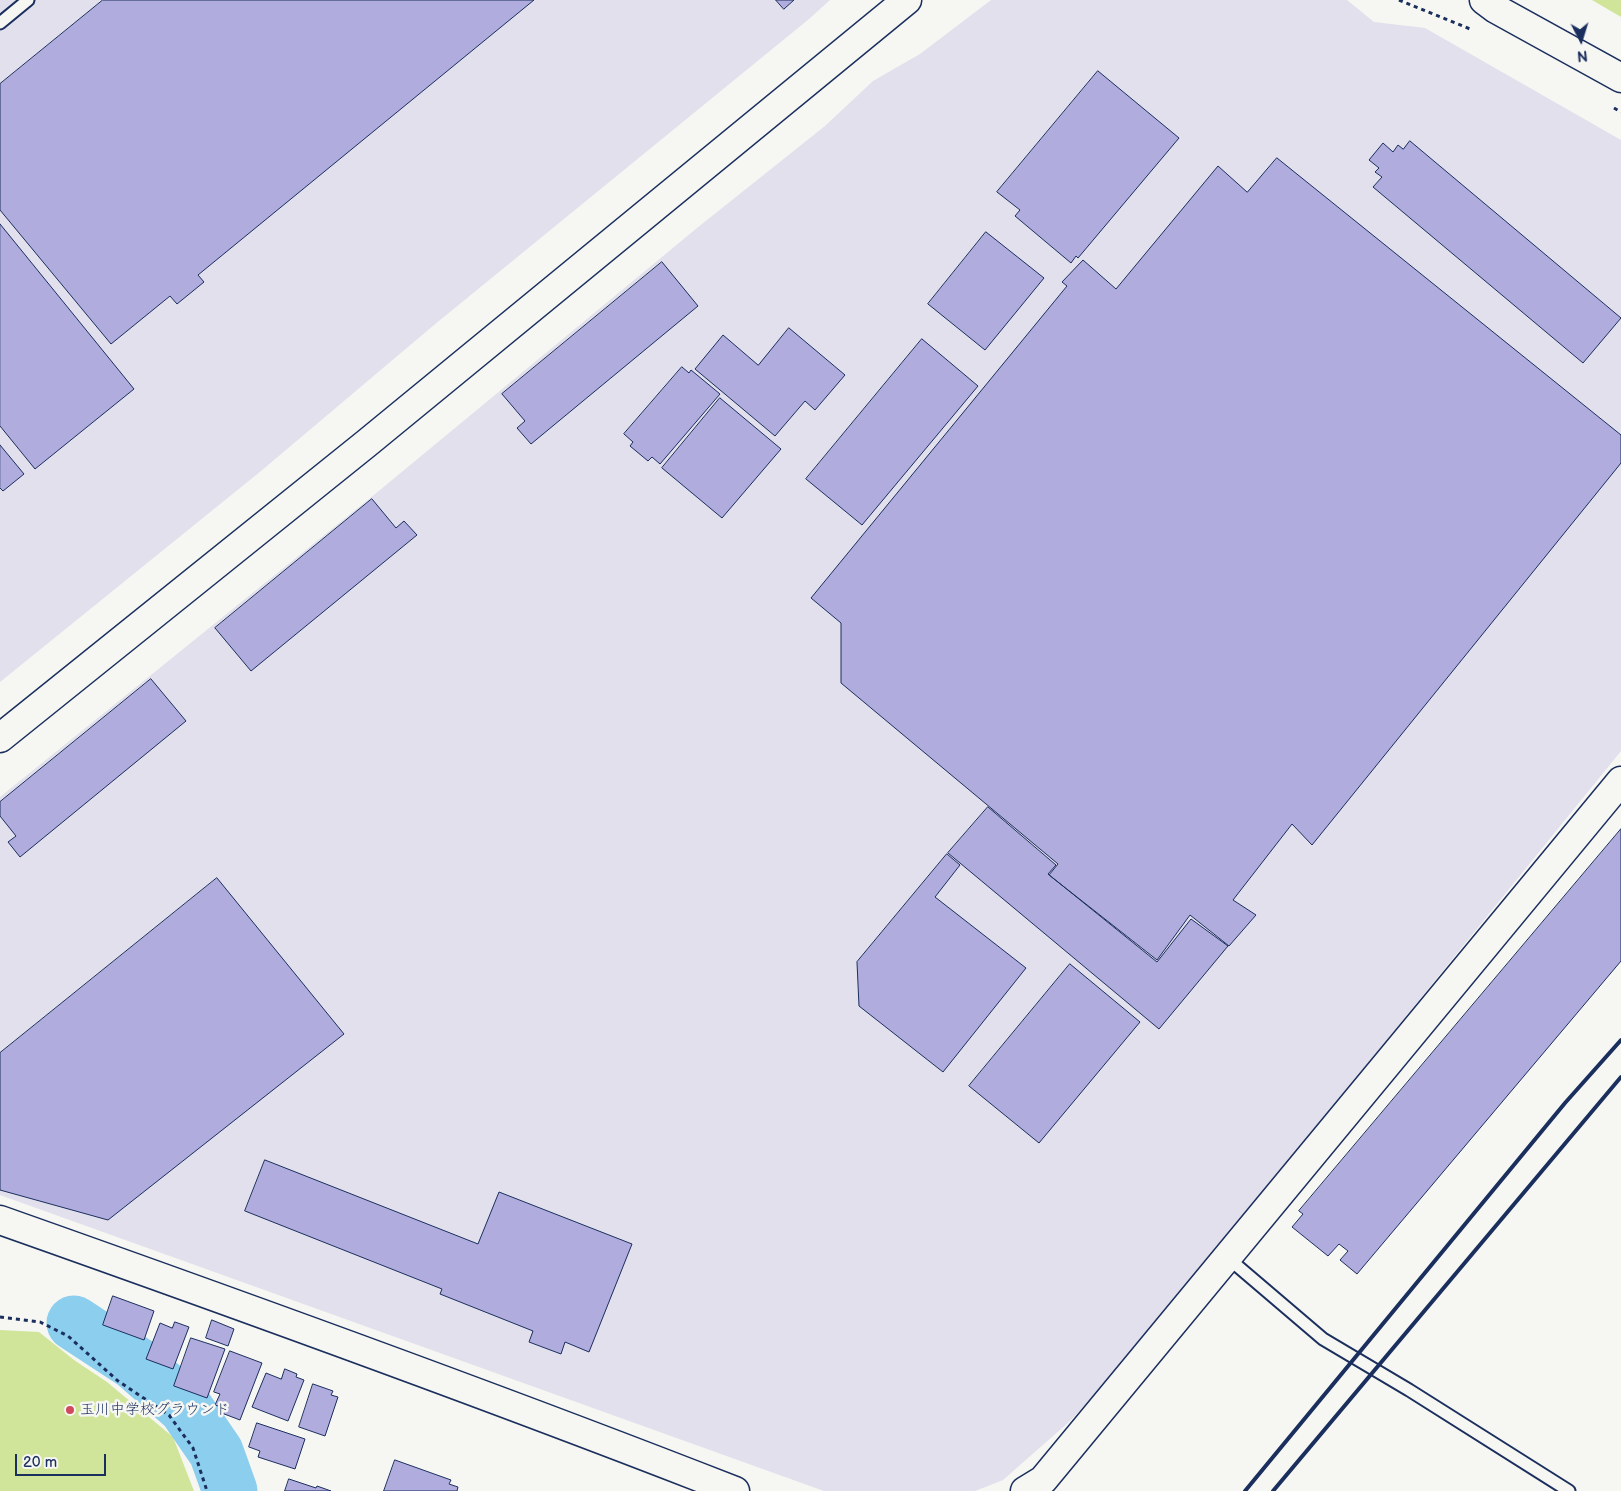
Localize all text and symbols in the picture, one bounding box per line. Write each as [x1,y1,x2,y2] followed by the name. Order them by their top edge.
[1556,15,1606,65] north arrow
[1576,47,1588,64] text: N
[80,1401,230,1419] place label: 玉川中学校グラウンド
[64,1404,76,1416] marker: 玉川中学校グラウンド
[18,1444,109,1476] scale bar
[23,1453,57,1472] text: 20 m

